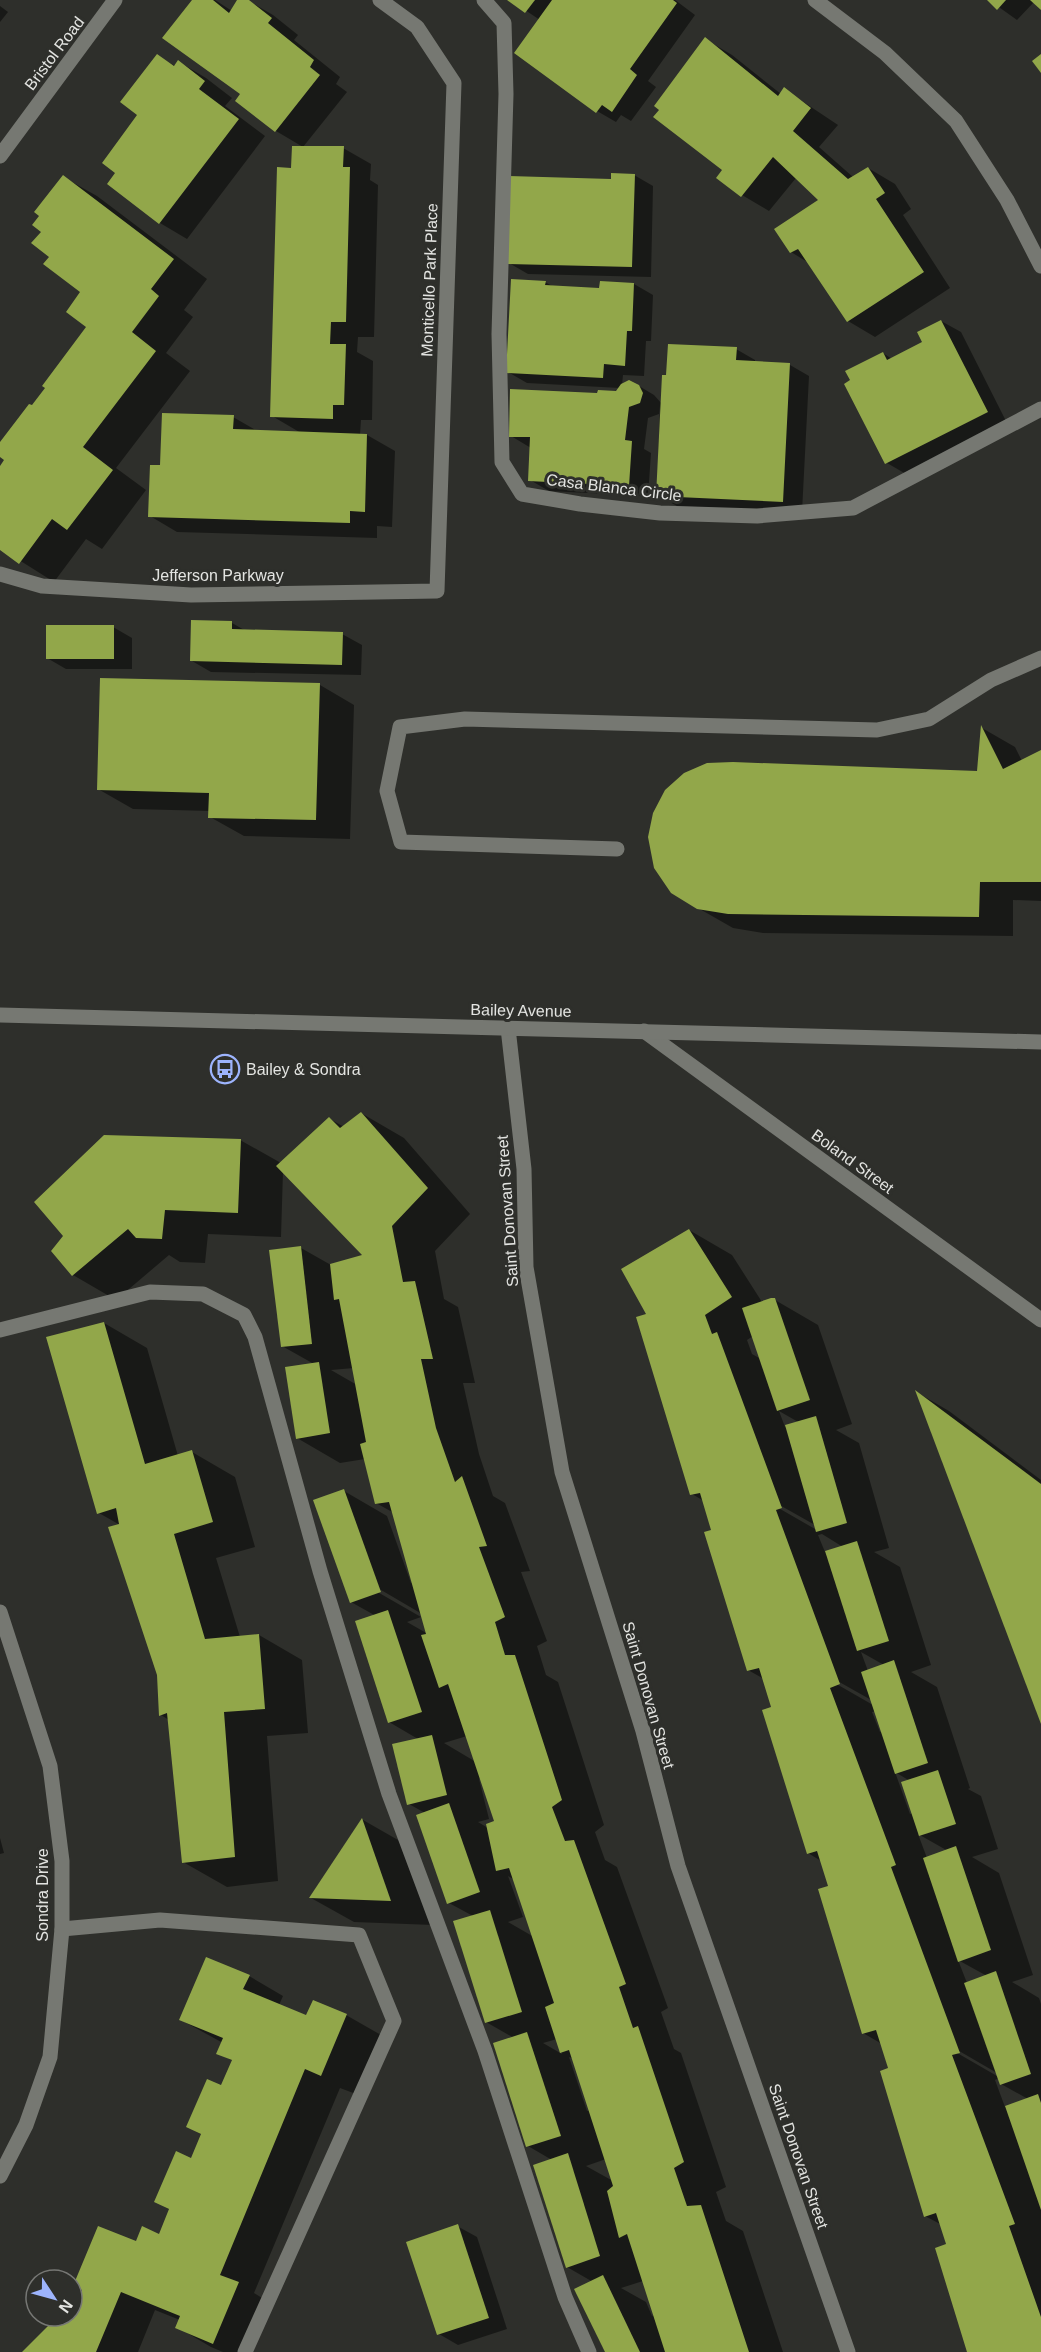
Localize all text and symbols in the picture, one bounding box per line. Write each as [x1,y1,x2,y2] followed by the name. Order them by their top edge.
[21,13,87,93] street label: Bristol Road
[418,203,441,357] street label: Monticello Park Place
[545,471,683,504] street label: Casa Blanca Circle
[152,567,284,584] street label: Jefferson Parkway
[470,1001,572,1020] street label: Bailey Avenue
[209,1053,241,1085] bus stop icon: Bailey & Sondra
[246,1061,361,1078] place label: Bailey & Sondra
[808,1126,897,1197] street label: Boland Street
[494,1134,521,1287] street label: Saint Donovan Street
[619,1620,678,1771] street label: Saint Donovan Street
[34,1848,51,1942] street label: Sondra Drive
[766,2081,832,2231] street label: Saint Donovan Street
[24,2268,84,2328] north arrow
[55,2297,76,2316] text: N

